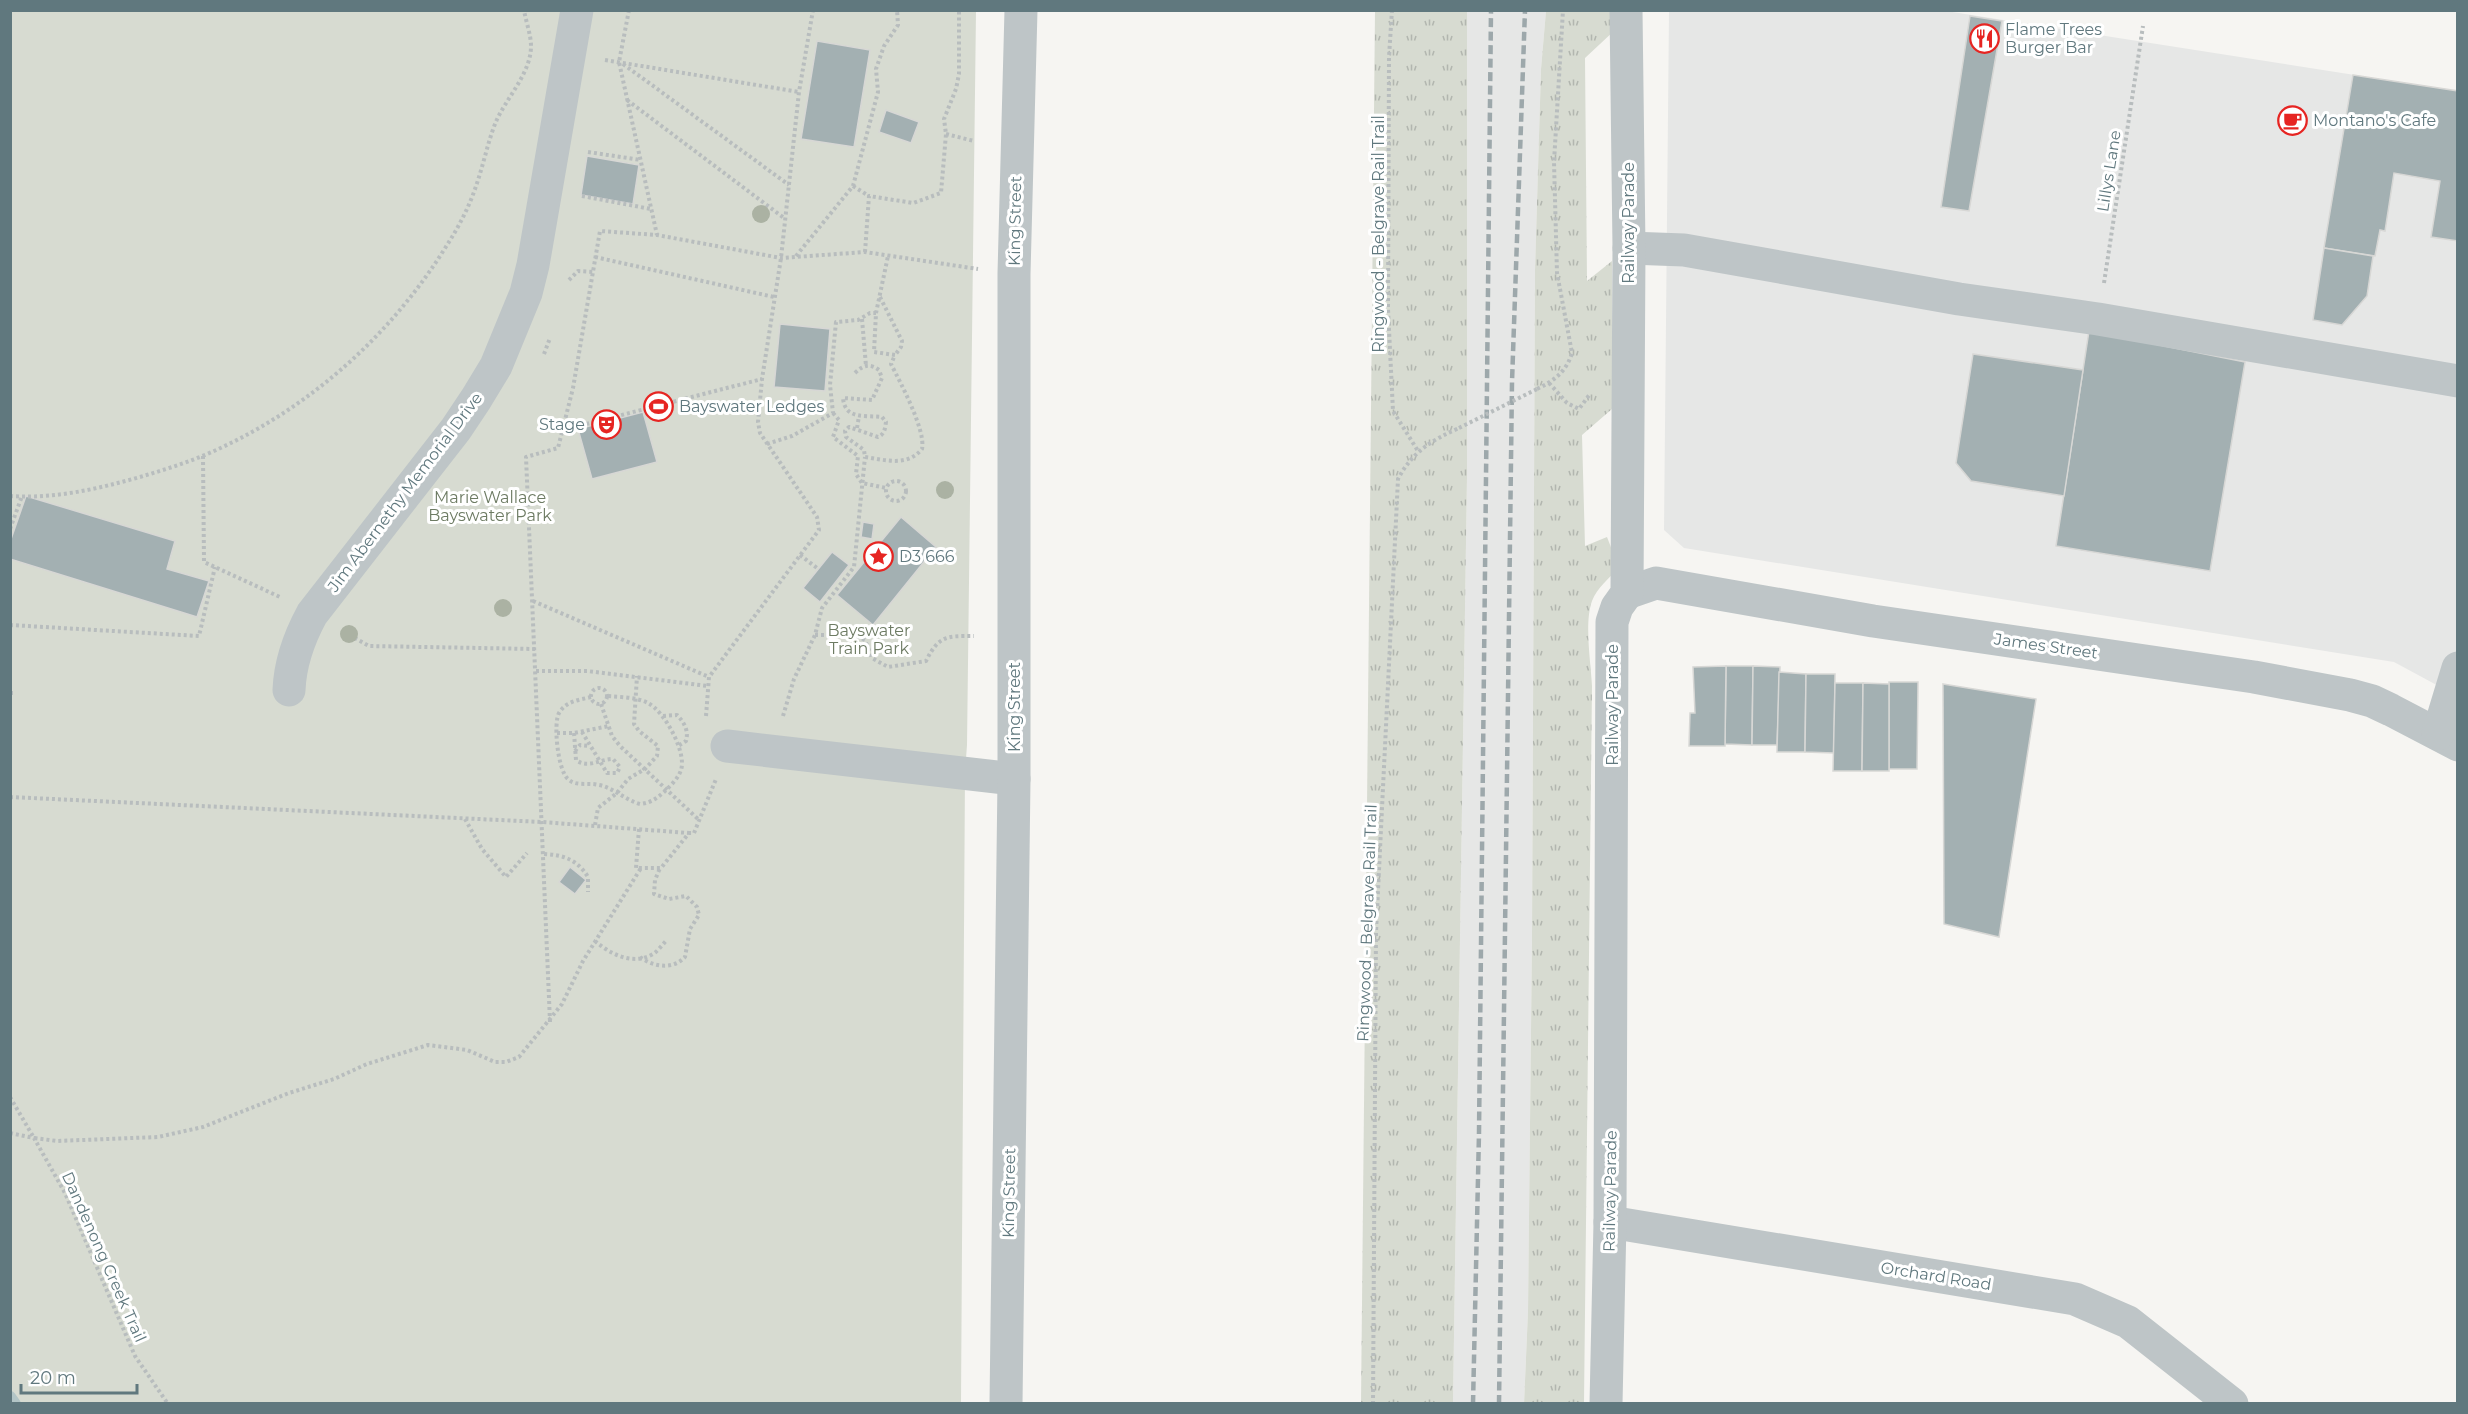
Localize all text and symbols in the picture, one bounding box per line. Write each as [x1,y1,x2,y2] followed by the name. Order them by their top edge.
[2005,20,2102,57] place label: Flame Trees Burger Bar
[1968,22,2000,54] restaurant icon: Flame Trees Burger Bar
[2276,104,2308,136] cafe icon: Montano's Cafe
[2313,111,2436,130] place label: Montano's Cafe
[1369,115,1388,353] street label: Ringwood - Belgrave Rail Trail
[2093,129,2125,213] street label: Lillys Lane
[1619,162,1638,284] street label: Railway Parade
[1005,175,1025,266] street label: King Street
[323,389,486,596] street label: Jim Abernethy Memorial Drive
[642,390,674,422] sports icon: Bayswater Ledges
[679,397,825,416] place label: Bayswater Ledges
[590,408,622,440] theatre icon: Stage
[539,415,585,434] place label: Stage
[428,488,552,525] park label: Marie Wallace Bayswater Park
[862,540,894,572] place icon: D3 666
[899,547,955,566] place label: D3 666
[828,621,910,658] park label: Bayswater Train Park
[1992,629,2100,663] street label: James Street
[1603,644,1622,766] street label: Railway Parade
[1005,661,1024,752] street label: King Street
[1353,804,1381,1042] street label: Ringwood - Belgrave Rail Trail
[1599,1130,1621,1252] street label: Railway Parade
[999,1147,1019,1238] street label: King Street
[58,1169,150,1345] street label: Dandenong Creek Trail
[1879,1258,1993,1294] street label: Orchard Road
[21,1357,136,1395] scale bar
[30,1367,76,1389] text: 20 m

